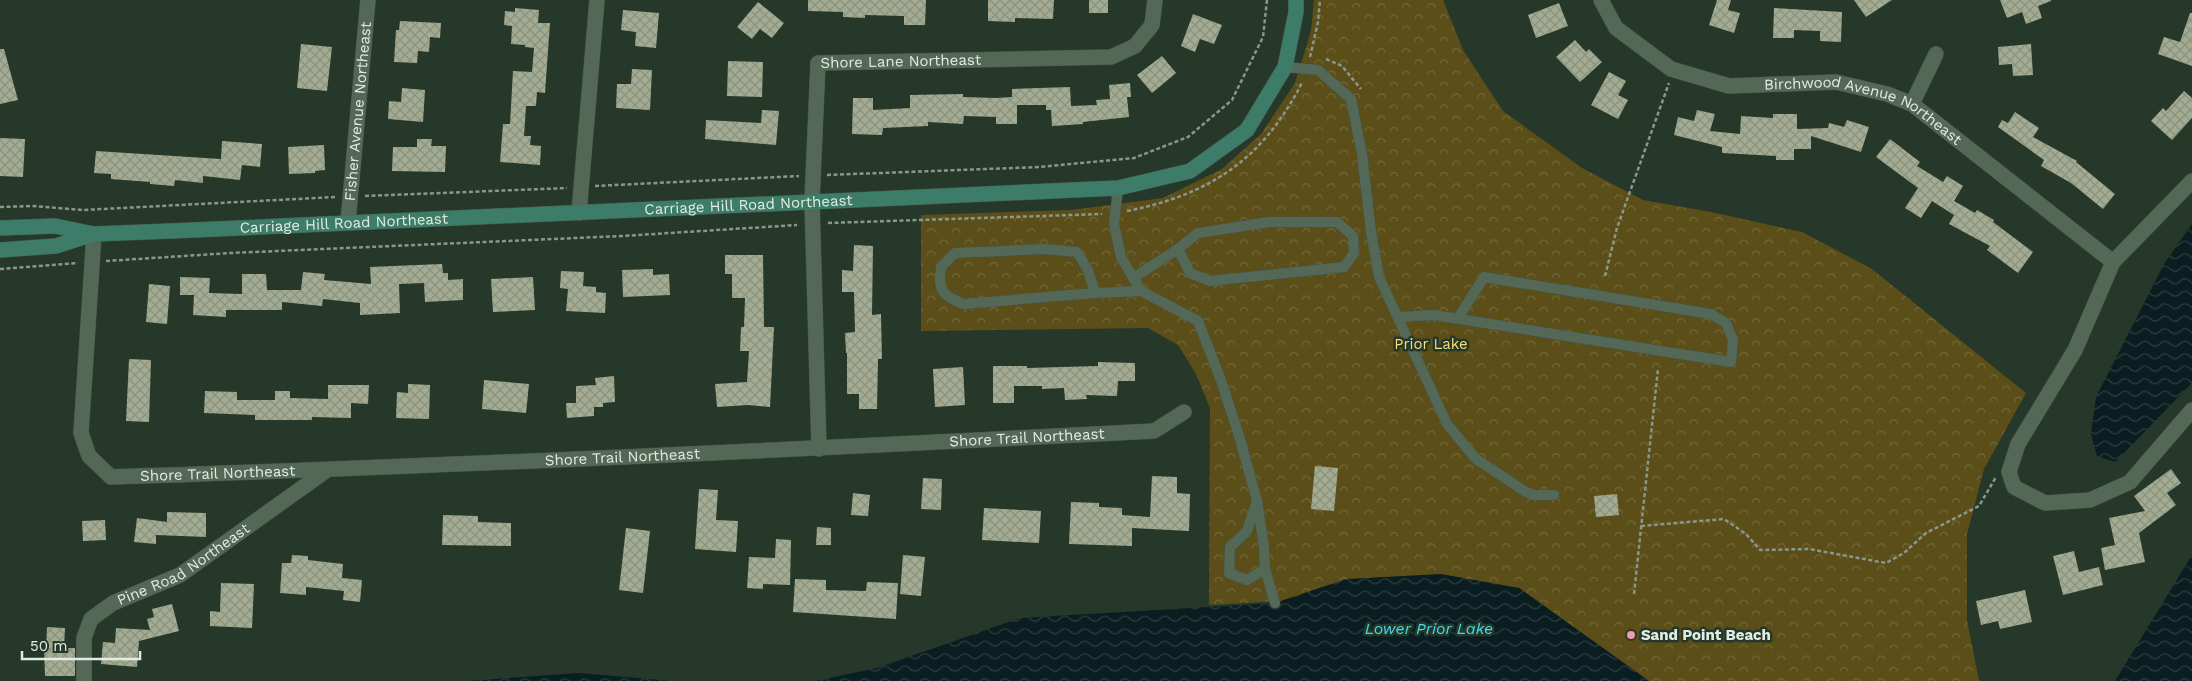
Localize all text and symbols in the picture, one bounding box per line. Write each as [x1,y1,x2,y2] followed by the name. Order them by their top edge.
[341,20,375,202] street label: Fisher Avenue Northeast
[820,51,982,72] street label: Shore Lane Northeast
[1764,72,1966,149] street label: Birchwood Avenue Northeast
[644,191,854,218] street label: Carriage Hill Road Northeast
[239,209,449,237] street label: Carriage Hill Road Northeast
[1394,335,1468,353] park label: Prior Lake
[949,425,1106,450] street label: Shore Trail Northeast
[544,445,701,470] street label: Shore Trail Northeast
[140,462,296,485] street label: Shore Trail Northeast
[114,519,254,609] street label: Pine Road Northeast
[1365,619,1493,638] water label: Lower Prior Lake
[1641,626,1771,644] place label: Sand Point Beach
[22,628,140,660] scale bar
[1625,629,1637,641] marker: Sand Point Beach
[30,637,67,655] text: 50 m

